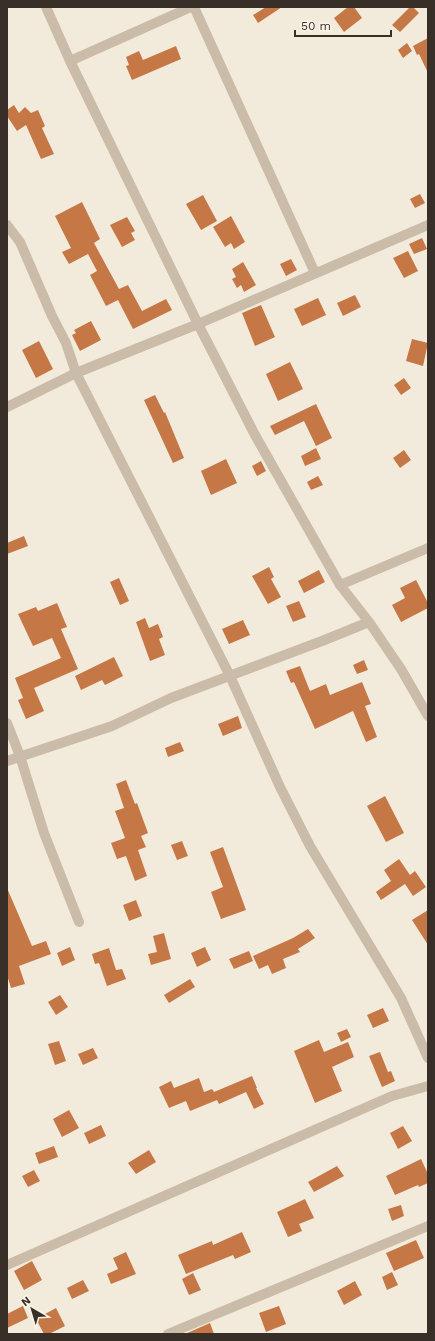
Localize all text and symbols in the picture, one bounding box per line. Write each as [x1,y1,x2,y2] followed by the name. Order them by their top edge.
[295,12,391,38] scale bar
[301,19,331,33] text: 50 m
[12,1289,52,1329] north arrow
[19,1294,33,1309] text: N

